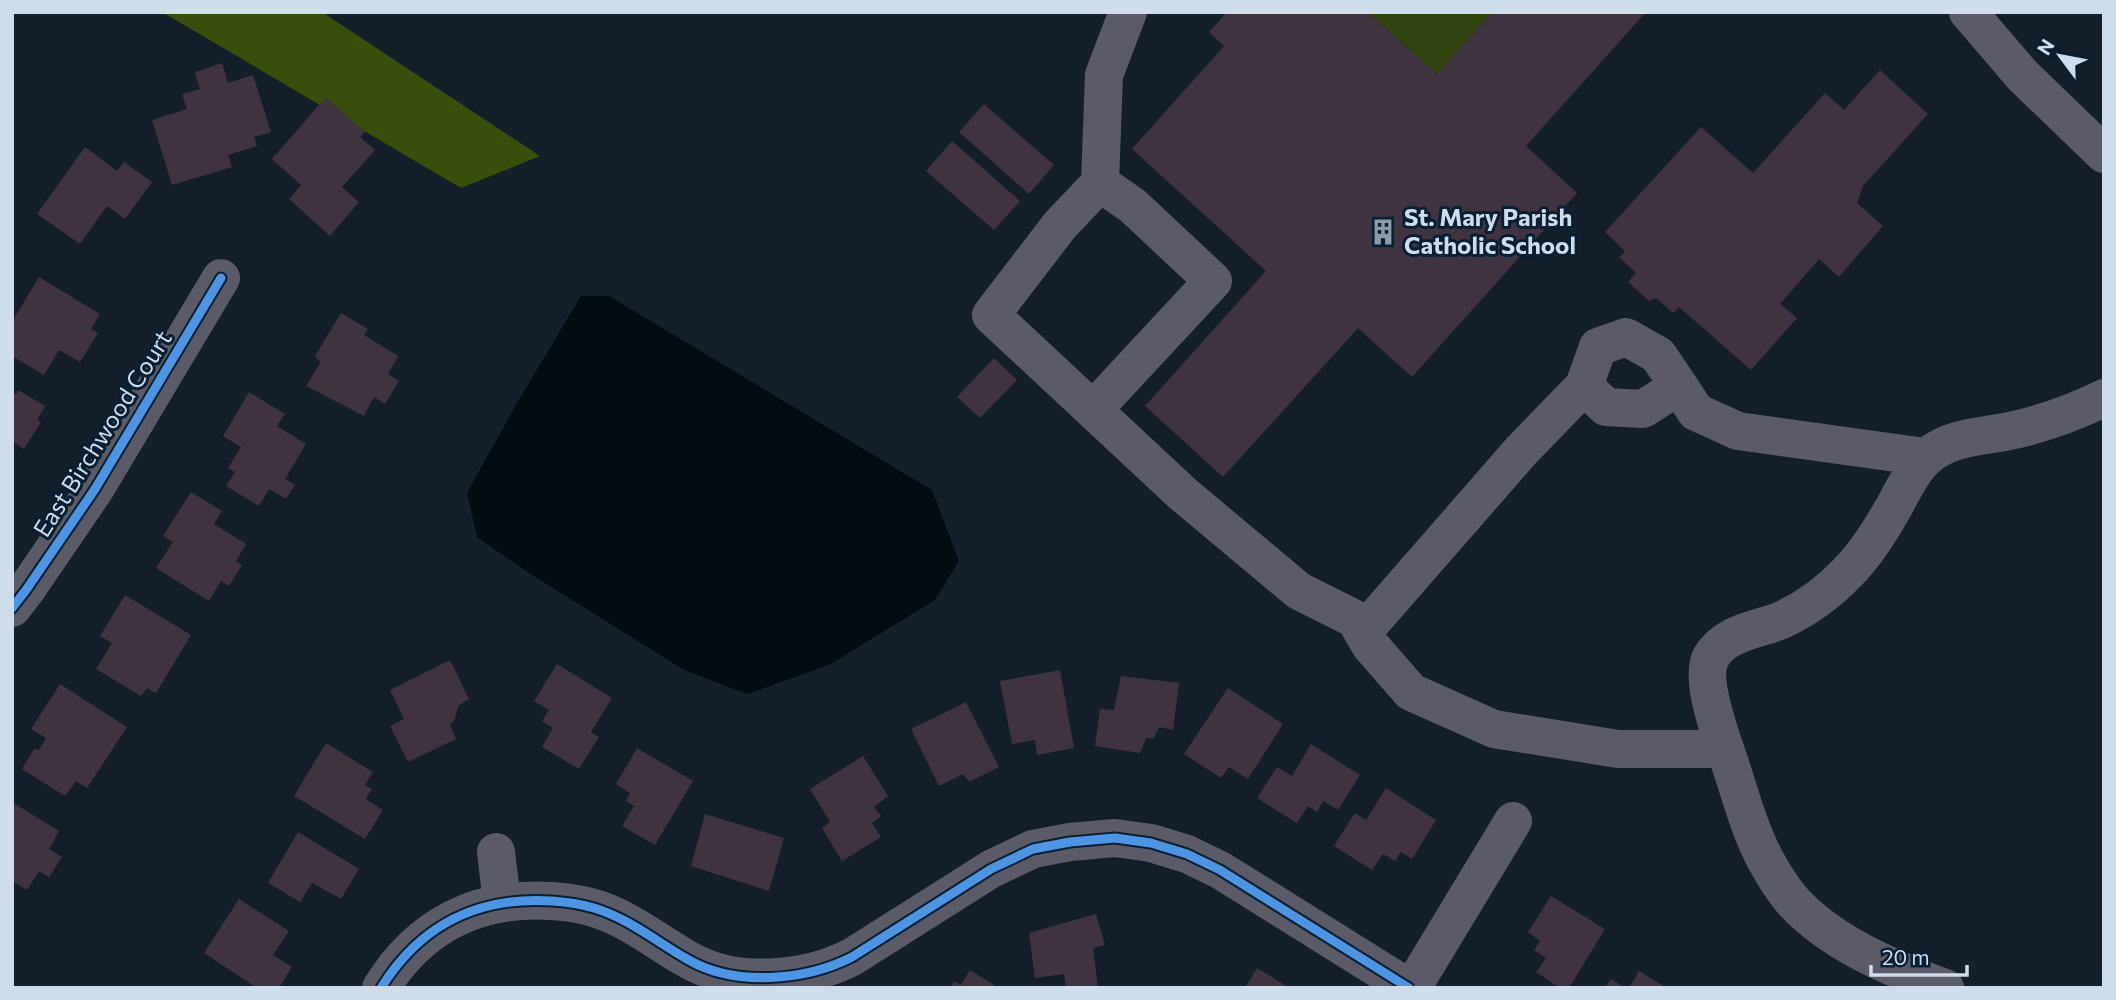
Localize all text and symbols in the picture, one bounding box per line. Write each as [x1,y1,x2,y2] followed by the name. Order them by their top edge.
[2025,21,2095,91] north arrow
[2032,35,2059,59] text: N
[1404,202,1576,259] place label: St. Mary Parish Catholic School
[1368,217,1398,247] building icon: St. Mary Parish Catholic School
[26,325,177,542] street label: East Birchwood Court
[1871,934,1967,978] scale bar
[1882,944,1930,969] text: 20 m

